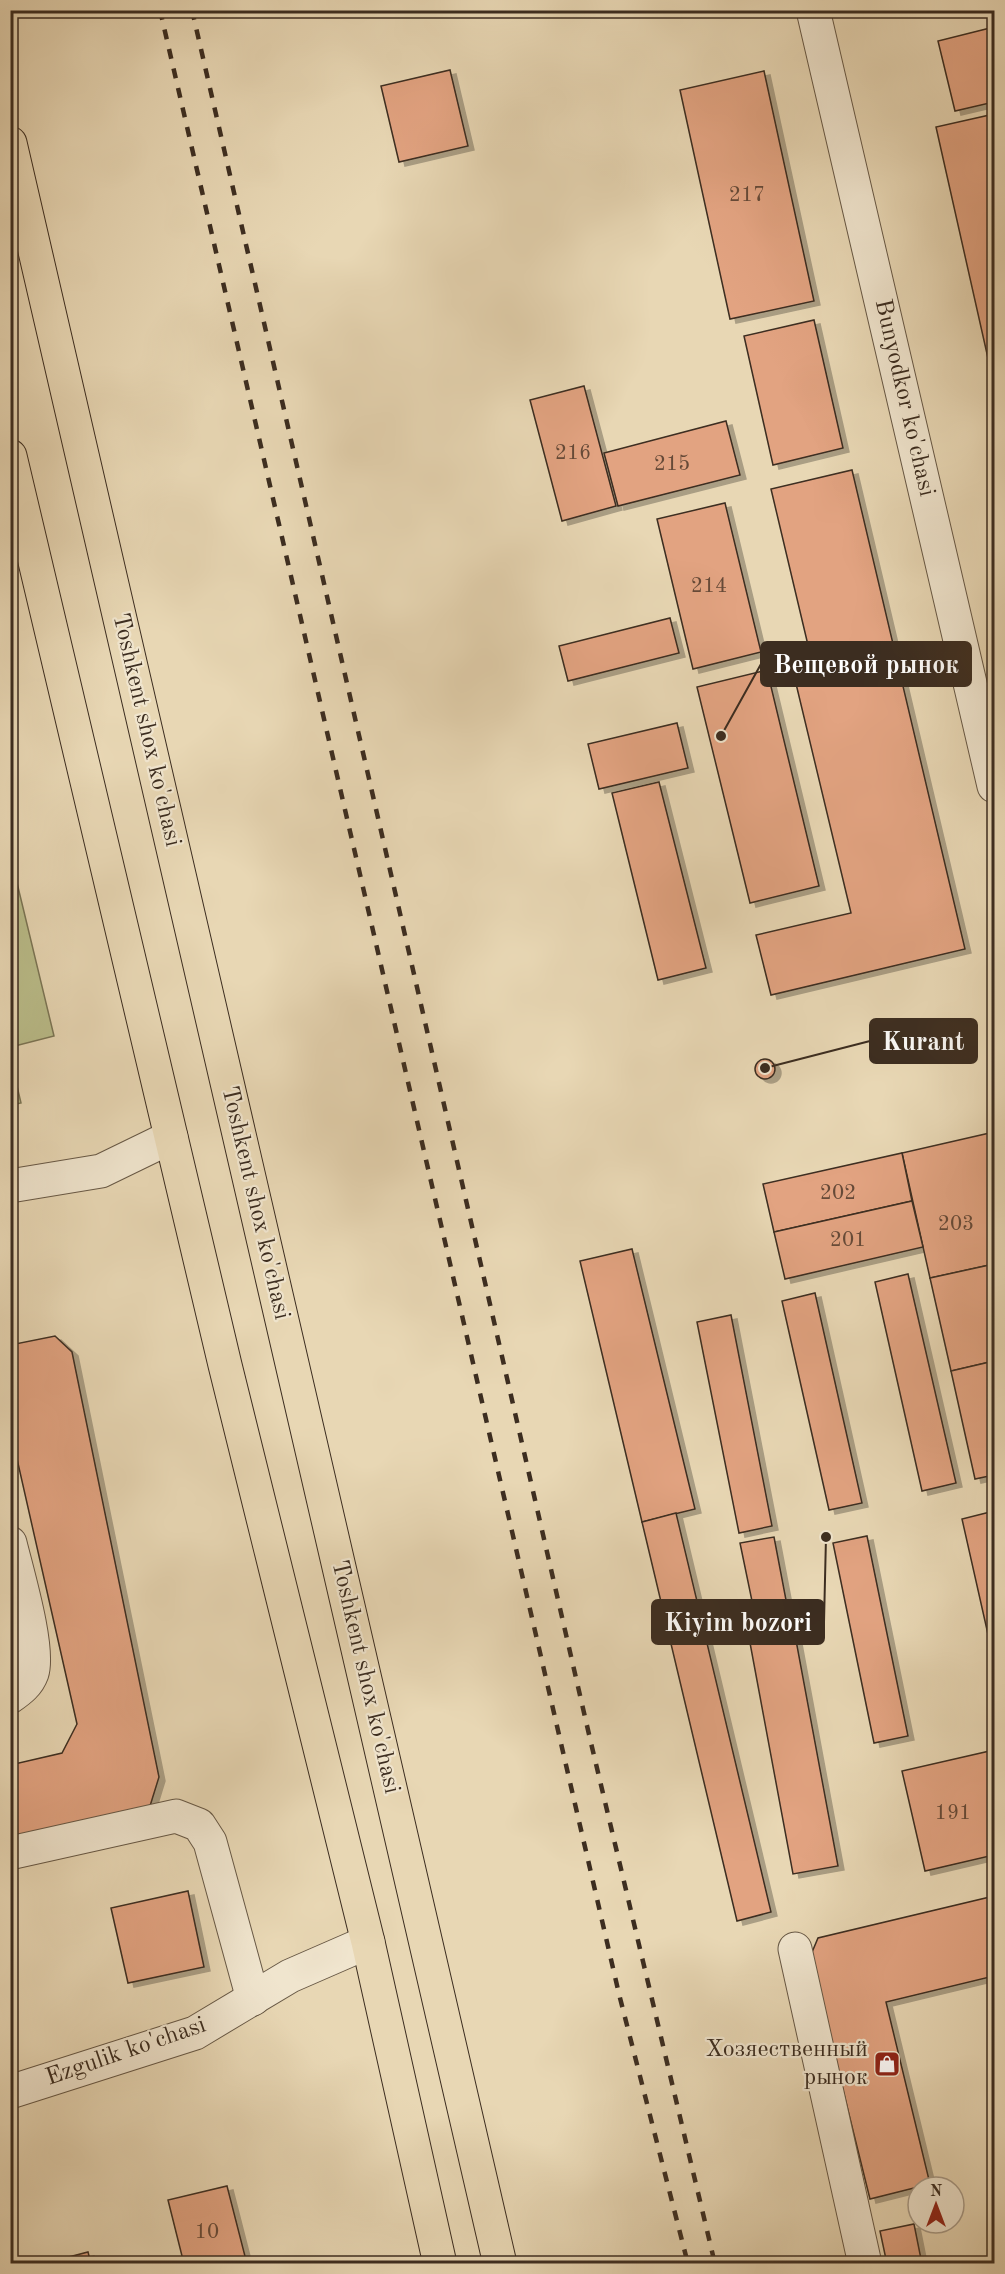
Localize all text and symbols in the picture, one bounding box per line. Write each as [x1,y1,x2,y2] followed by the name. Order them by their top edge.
[729,185,765,206] house number: 217
[870,297,938,499] street label: Bunyodkor ko'chasi
[555,443,591,464] house number: 216
[654,454,690,475] house number: 215
[691,576,727,597] house number: 214
[107,611,185,849] street label: Toshkent shox ko'chasi
[761,642,971,686] callout: Вещевой рынок
[773,653,959,679] text: Вещевой рынок
[870,1019,977,1063] callout: Kurant
[882,1030,964,1056] text: Kurant
[216,1084,294,1322] street label: Toshkent shox ko'chasi
[820,1183,856,1204] house number: 202
[938,1214,974,1235] house number: 203
[830,1230,866,1251] house number: 201
[326,1558,404,1796] street label: Toshkent shox ko'chasi
[652,1600,824,1644] callout: Kiyim bozori
[664,1611,812,1637] text: Kiyim bozori
[935,1803,971,1824] house number: 191
[43,2013,209,2091] street label: Ezgulik ko'chasi
[705,2038,868,2090] place label: Хозяественный рынок
[872,2049,902,2079] shop icon: Хозяественный рынок
[906,2175,966,2235] north arrow
[930,2184,943,2200] text: N
[195,2222,219,2243] house number: 10

